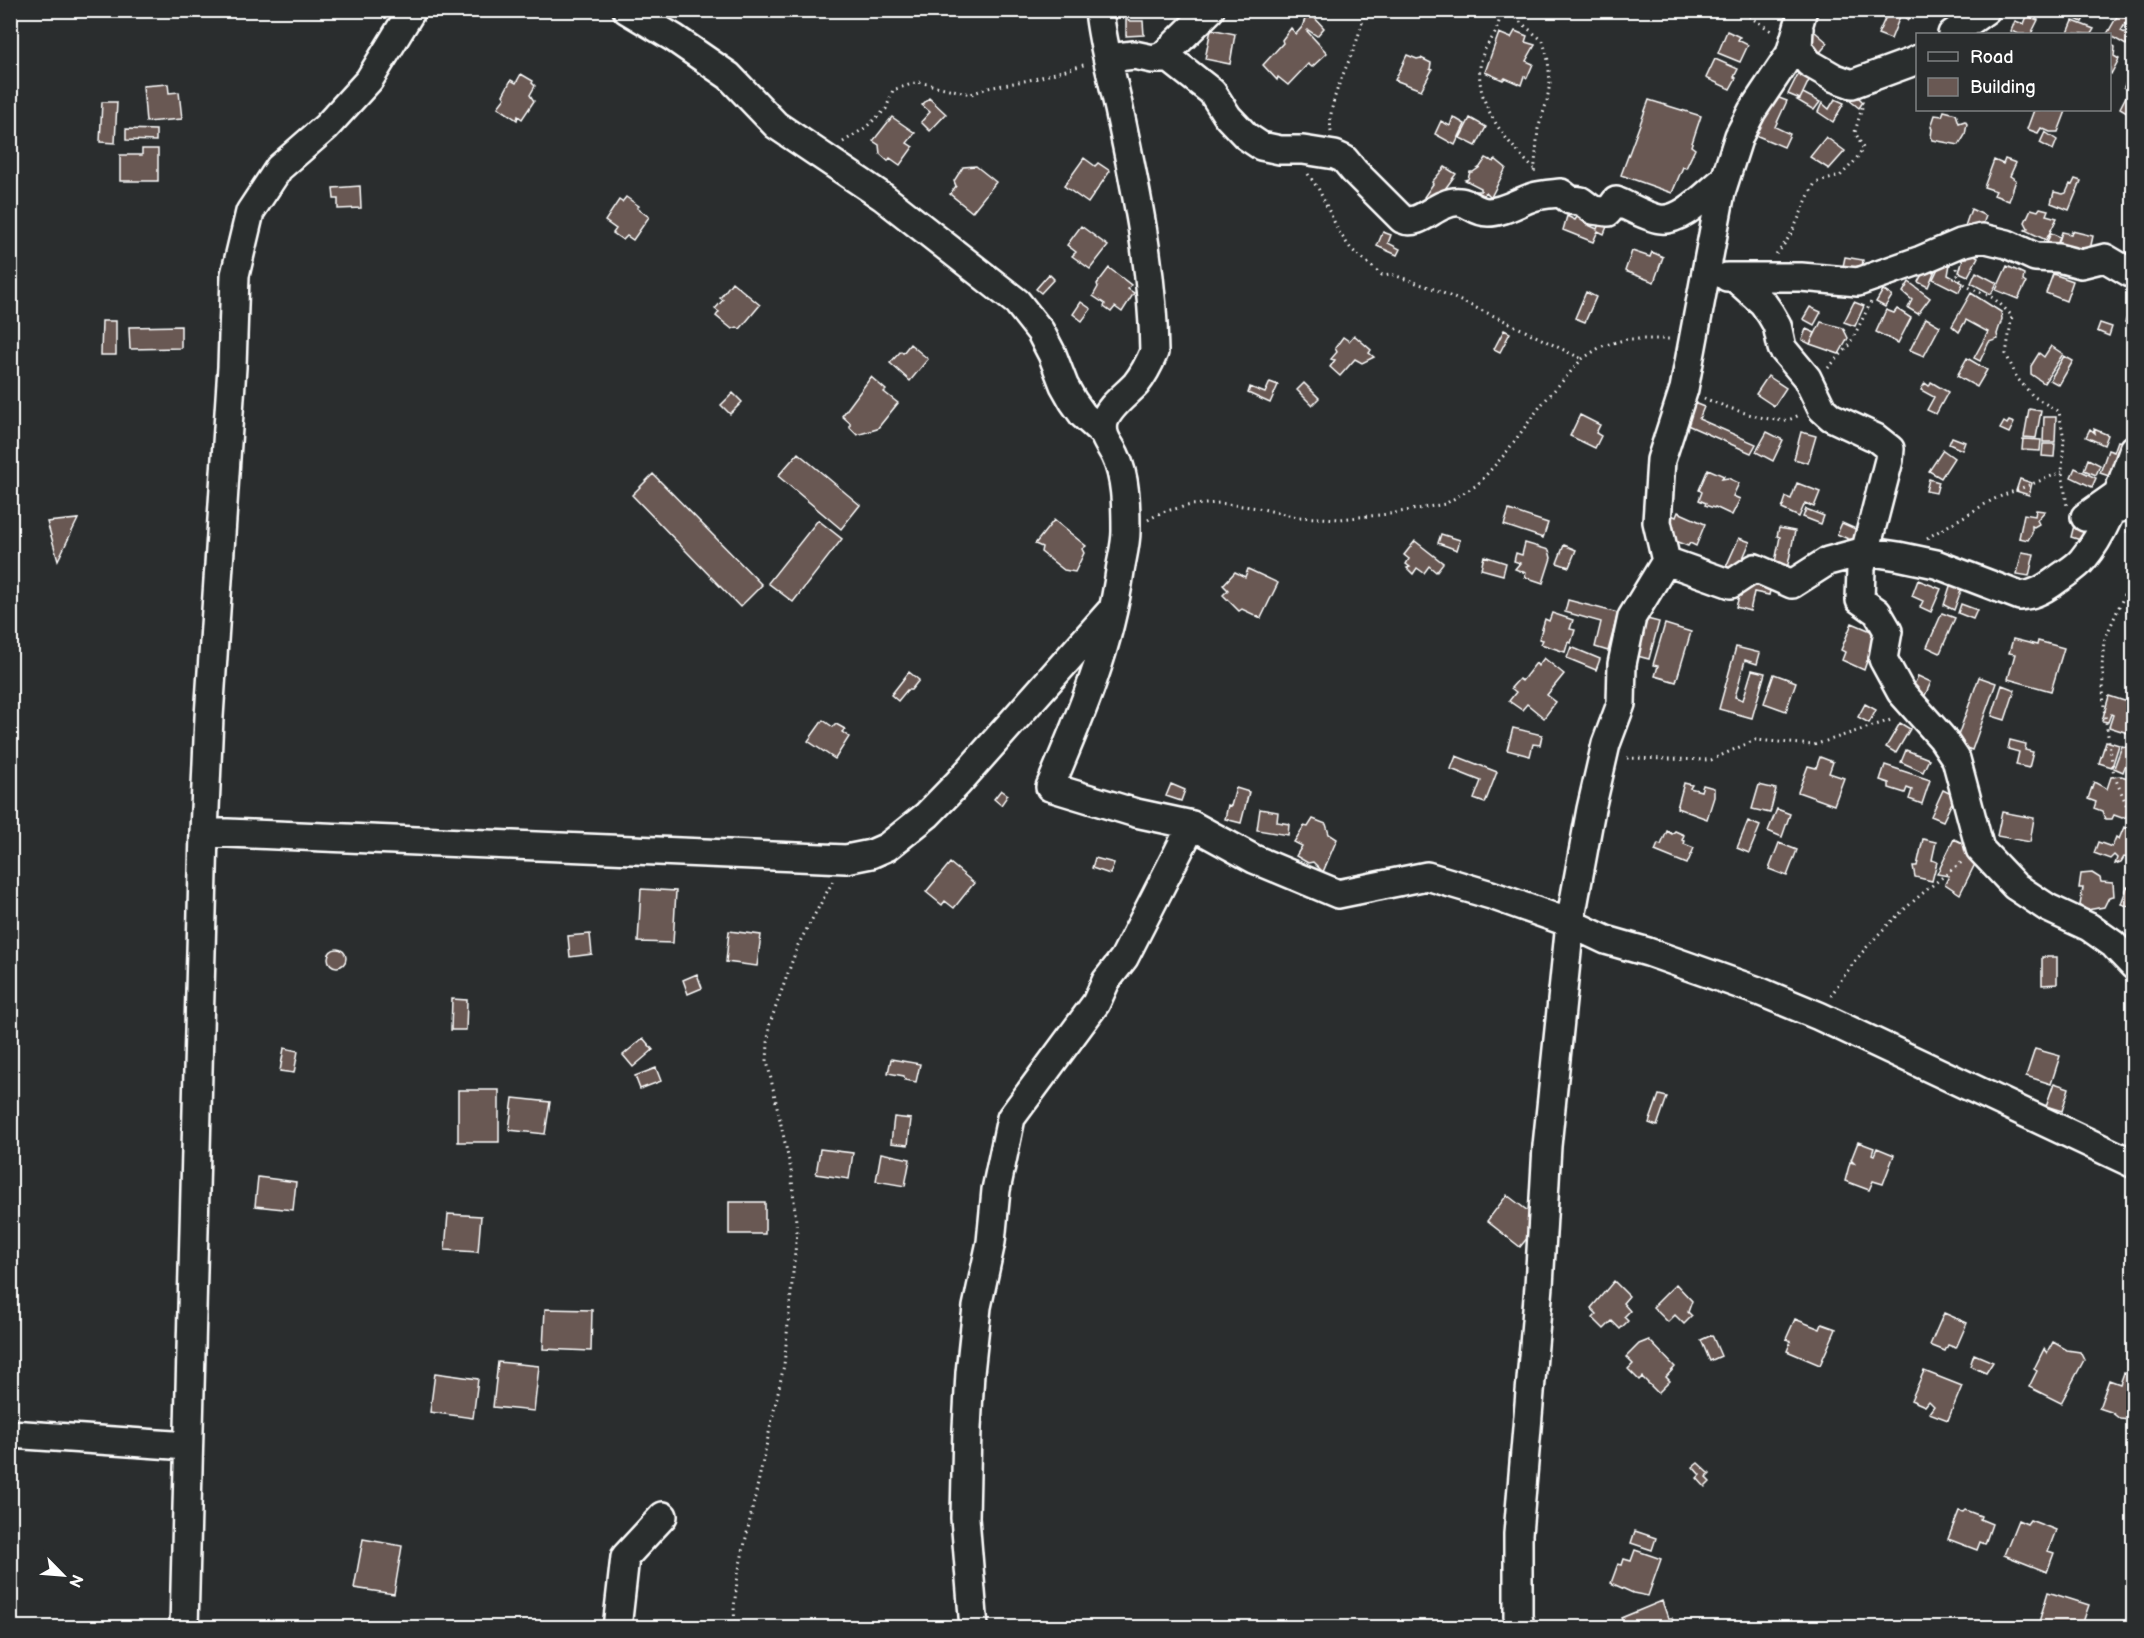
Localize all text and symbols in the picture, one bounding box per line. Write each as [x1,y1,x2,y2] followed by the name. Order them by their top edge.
[1916,33,2111,111] legend
[1970,47,2014,68] text: Road
[1970,77,2036,98] text: Building
[33,1545,93,1605] north arrow
[64,1571,86,1590] text: N

